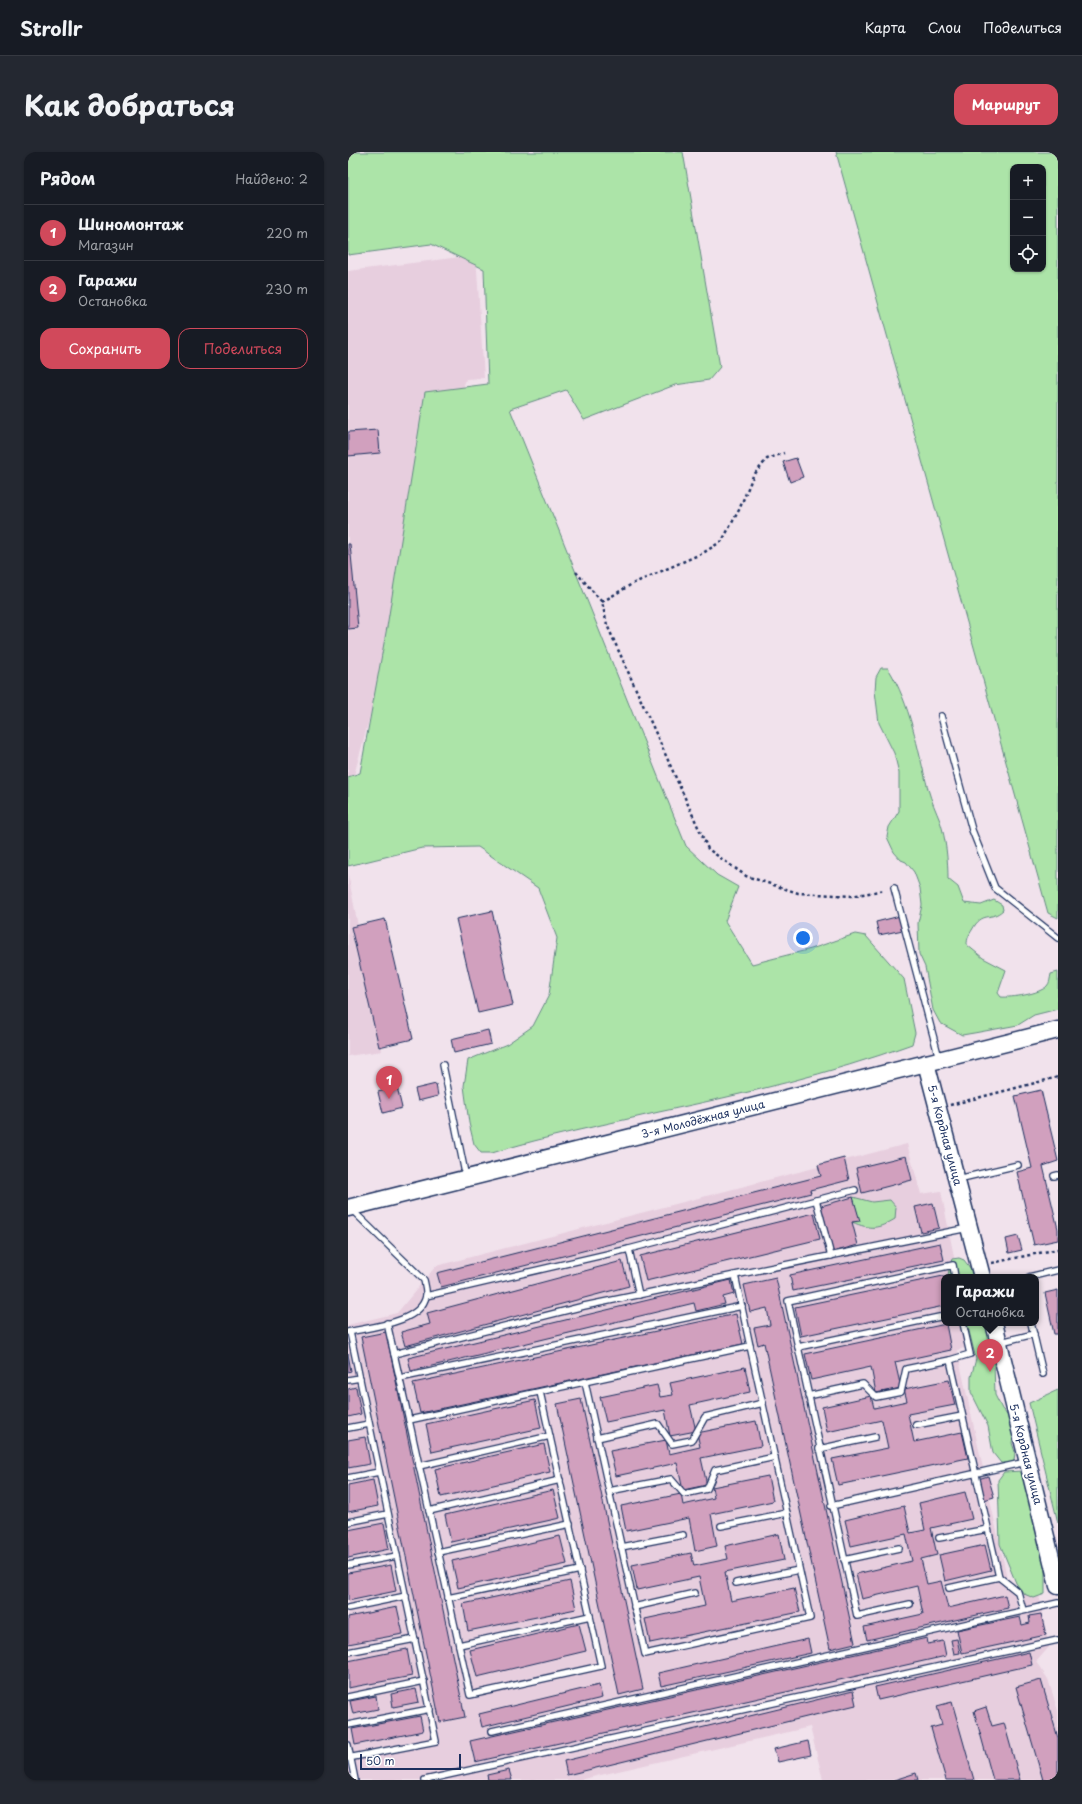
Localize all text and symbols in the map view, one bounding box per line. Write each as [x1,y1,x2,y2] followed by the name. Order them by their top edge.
[20,14,83,42] text: Strollr
[865,17,906,38] text: Карта
[928,17,961,38] text: Слои
[983,17,1062,38] text: Поделиться
[24,83,235,126] text: Как добраться
[954,84,1058,125] button: Маршрут
[1010,164,1046,272] map controls
[1010,164,1046,200] button: +
[40,165,95,191] text: Рядом
[235,169,308,188] text: Найдено: 2
[1010,200,1046,236] button: −
[78,212,183,235] text: Шиномонтаж
[50,223,56,242] text: 1
[266,223,308,242] text: 220 m
[78,235,134,254] text: Магазин
[1010,236,1046,272] button: locate
[78,268,137,291] text: Гаражи
[48,279,58,298] text: 2
[266,279,308,298] text: 230 m
[78,291,147,310] text: Остановка
[40,328,170,369] button: Сохранить
[178,328,308,369] button: Поделиться
[793,928,813,948] your location
[376,1066,402,1099] pin: 1
[924,1083,967,1187] street label: 5-я Кордная улица
[639,1095,766,1142] street label: 3-я Молодёжная улица
[941,1274,1039,1326] popup
[955,1279,1015,1302] text: Гаражи
[955,1302,1025,1321] text: Остановка
[977,1339,1003,1372] pin: 2
[1006,1401,1047,1506] street label: 5-я Кордная улица
[360,1752,461,1771] scale bar
[366,1752,395,1769] text: 50 m

